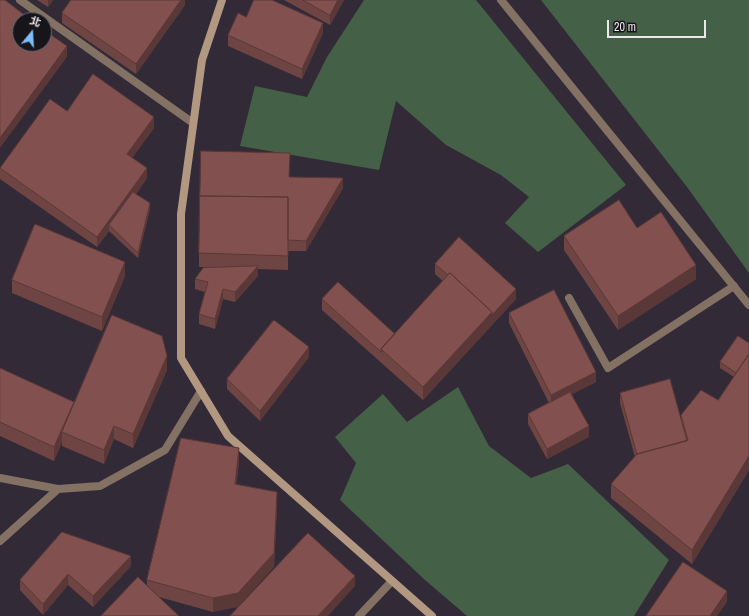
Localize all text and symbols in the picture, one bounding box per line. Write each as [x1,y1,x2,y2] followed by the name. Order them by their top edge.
[12,12,52,52] north arrow
[609,12,708,38] scale bar
[28,13,43,30] text: 北
[614,19,636,35] text: 20 m

